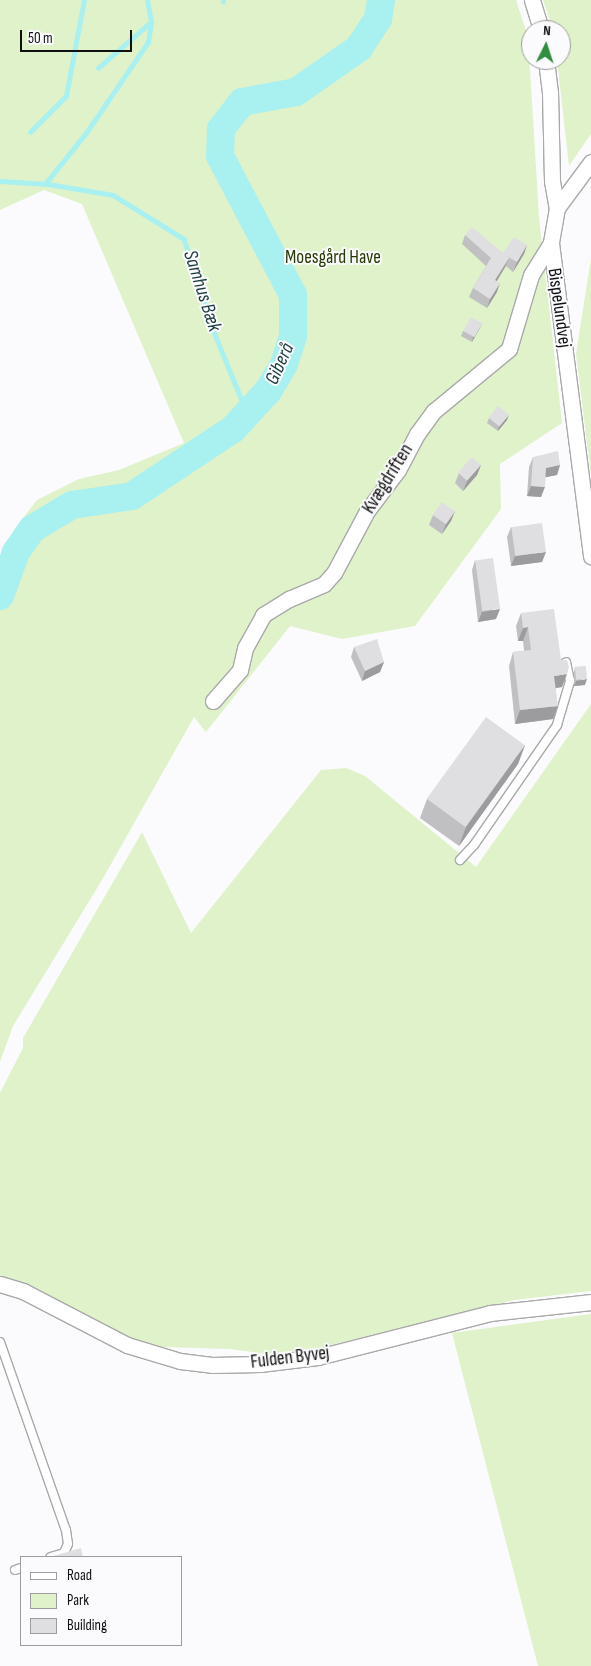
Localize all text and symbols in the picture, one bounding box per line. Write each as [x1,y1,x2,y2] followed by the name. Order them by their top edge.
[22,20,135,52] scale bar
[521,20,571,70] north arrow
[543,22,551,39] text: N
[28,29,53,48] text: 50 m
[178,247,226,335] water label: Samhus Bæk
[285,247,381,269] park label: Moesgård Have
[542,267,576,349] street label: Bispelundvej
[260,340,300,388] water label: Giberå
[358,440,418,518] street label: Kvægdriften
[249,1342,331,1374] street label: Fulden Byvej
[20,1556,182,1646] legend
[67,1566,92,1585] text: Road
[67,1591,89,1610] text: Park
[67,1616,107,1635] text: Building

